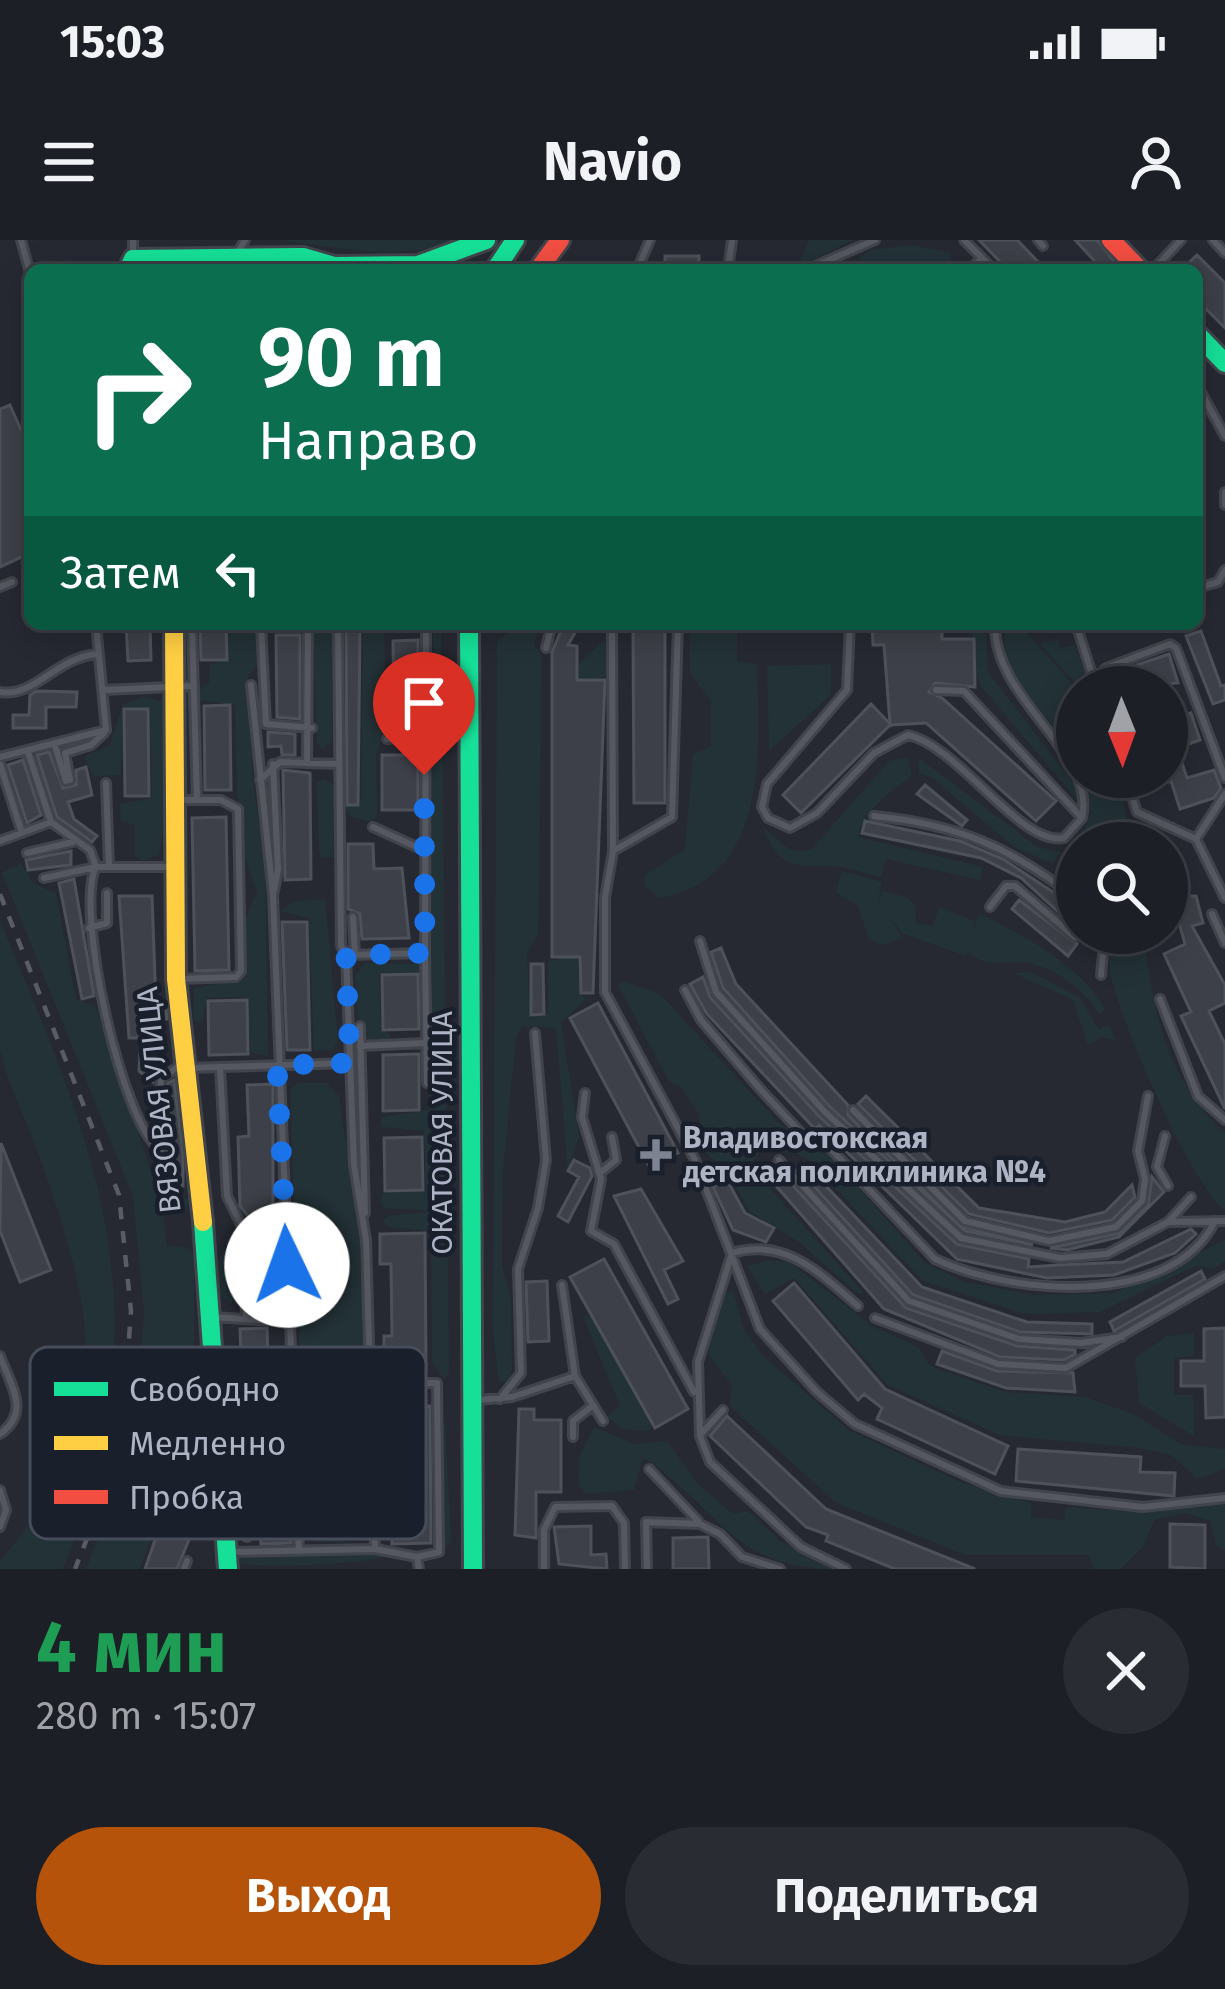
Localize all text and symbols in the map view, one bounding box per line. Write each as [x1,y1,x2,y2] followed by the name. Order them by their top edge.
[60,15,165,69] text: 15:03
[36,129,102,195] icon: menu
[1123,129,1189,195] icon: person
[543,130,682,194] text: Navio
[258,307,445,408] text: 90 m
[60,312,216,468] icon: right
[258,409,479,473] text: Направо
[205,540,271,606] icon: left
[60,546,181,600] text: Затем
[373,652,475,775] pin
[1056,666,1188,798] north arrow
[1056,666,1188,954] map controls
[391,670,457,736] icon: arrive
[1056,822,1188,954] button: search
[129,984,189,1215] street label: ВЯЗОВАЯ УЛИЦА
[424,1010,460,1255] street label: ОКАТОВАЯ УЛИЦА
[683,1120,1046,1190] place label: Владивостокская детская поликлиника №4
[640,1139,672,1171] marker: Владивостокская детская поликлиника №4
[224,1202,350,1328] position arrow
[30,1347,426,1539] legend
[129,1370,280,1410] text: Свободно
[129,1424,286,1464] text: Медленно
[129,1478,244,1518] text: Пробка
[36,1605,227,1691] text: 4 мин
[1063,1608,1189,1734] button: close
[36,1693,256,1739] text: 280 m · 15:07
[36,1827,601,1965] button: Выход
[625,1827,1189,1965] button: Поделиться

